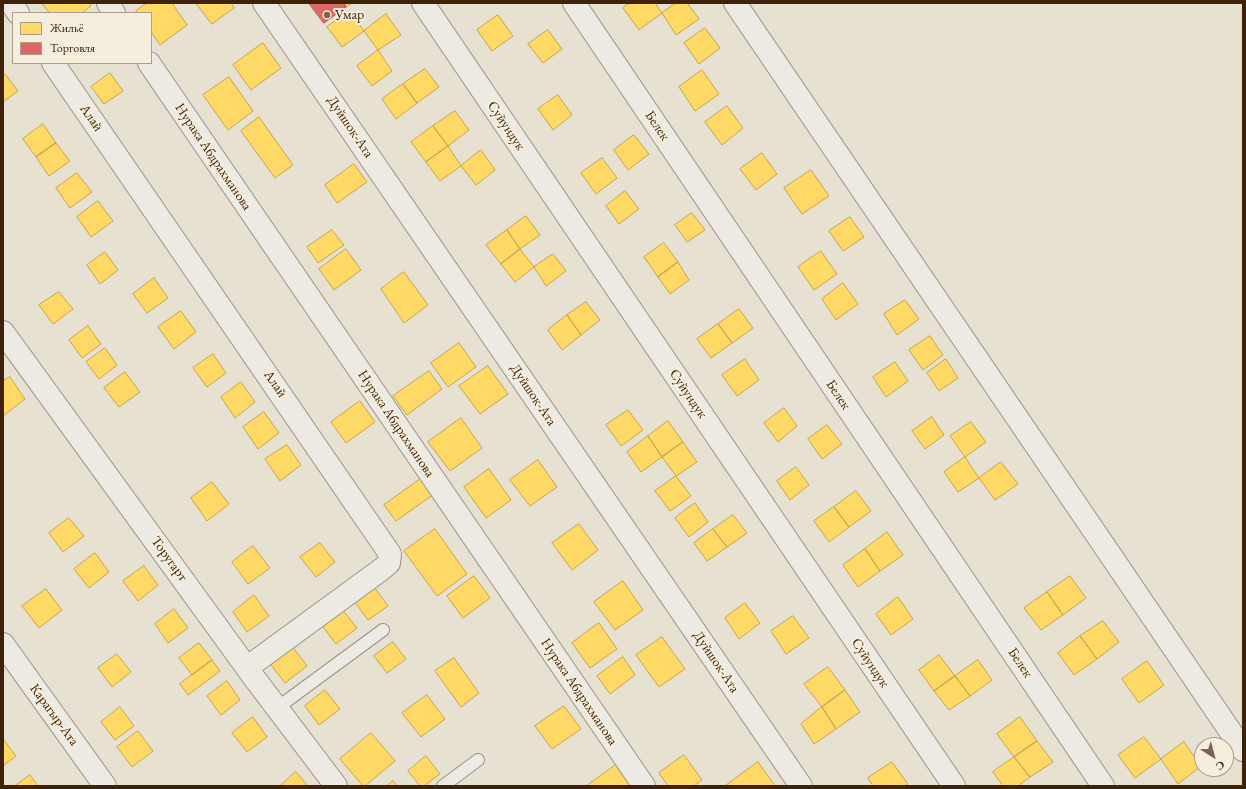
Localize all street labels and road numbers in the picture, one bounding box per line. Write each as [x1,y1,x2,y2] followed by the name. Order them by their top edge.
[323,93,377,161] street label: Дуйшок-Ата
[483,98,529,154] street label: Суйундук
[171,100,255,214] street label: Нурака Абдрахманова
[76,101,106,135] street label: Алай
[641,108,673,144] street label: Белек
[506,361,560,429] street label: Дуйшок-Ата
[665,366,711,422] street label: Суйундук
[260,367,290,401] street label: Алай
[354,367,438,481] street label: Нурака Абдрахманова
[822,377,854,413] street label: Белек
[147,533,191,585] street label: Торугарт
[689,628,743,696] street label: Дуйшок-Ата
[537,635,621,749] street label: Нурака Абдрахманова
[847,635,893,691] street label: Суйундук
[1004,645,1036,681] street label: Белек
[26,681,82,749] street label: Карагыр-Ата

